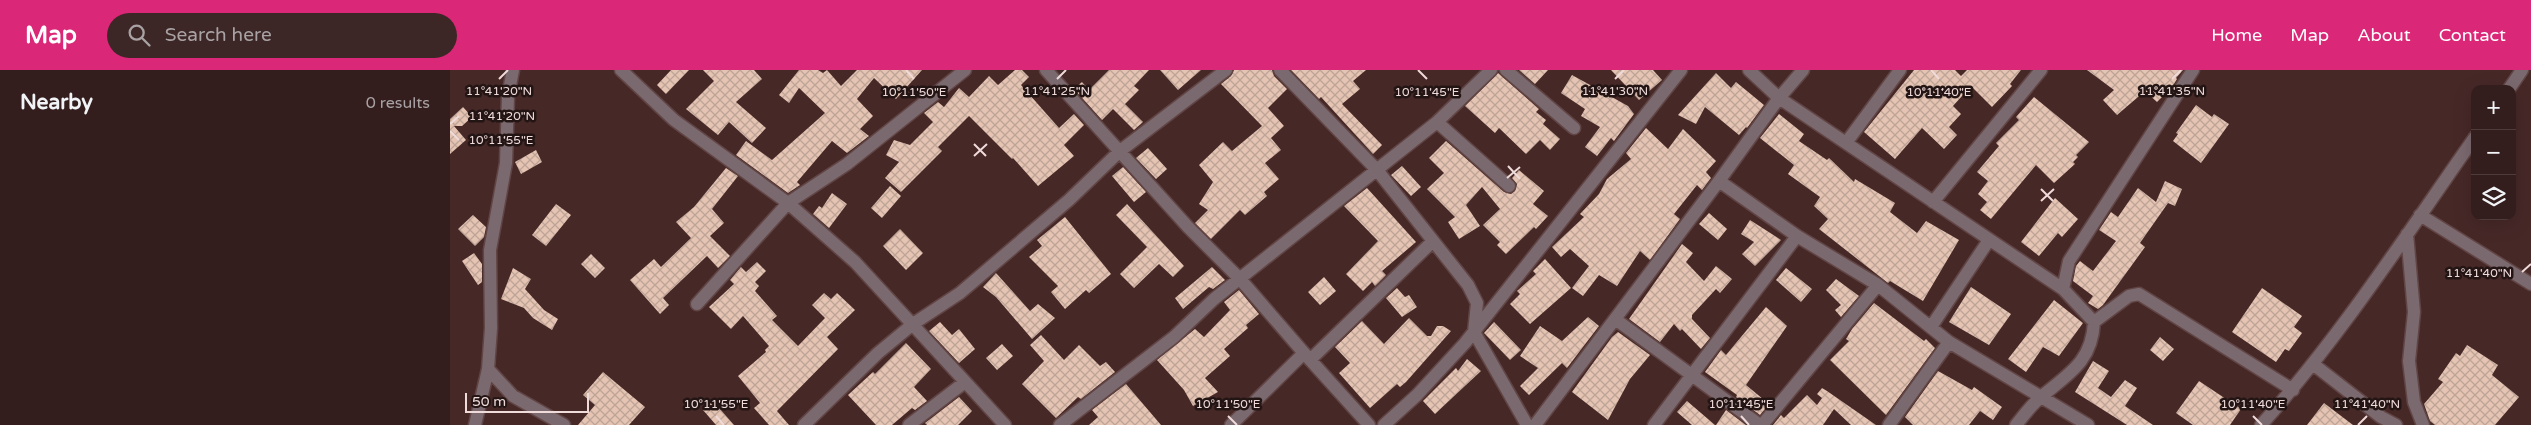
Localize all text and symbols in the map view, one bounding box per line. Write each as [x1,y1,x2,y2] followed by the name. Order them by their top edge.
[107,13,457,58] search box
[25,21,77,50] text: Map
[125,21,153,49] icon: search
[165,24,272,46] text: Search here
[2211,24,2262,46] text: Home
[2290,24,2329,46] text: Map
[2357,24,2411,46] text: About
[2439,24,2506,46] text: Contact
[466,84,532,98] text: 11°41'20"N
[1024,84,1090,98] text: 11°41'25"N
[1582,84,1648,98] text: 11°41'30"N
[2139,84,2205,98] text: 11°41'35"N
[881,85,947,99] text: 10°11'50"E
[1394,85,1460,99] text: 10°11'45"E
[1906,85,1972,99] text: 10°11'40"E
[2471,85,2516,220] map controls
[2471,85,2516,130] button: +
[20,90,93,115] text: Nearby
[366,93,430,113] text: 0 results
[469,109,535,123] text: 11°41'20"N
[2471,130,2516,175] button: −
[468,133,534,147] text: 10°11'55"E
[2471,175,2516,220] button: layers
[2446,266,2512,280] text: 11°41'40"N
[465,390,589,413] scale bar
[472,393,506,410] text: 50 m
[683,397,749,411] text: 10°11'55"E
[1195,397,1261,411] text: 10°11'50"E
[1708,397,1774,411] text: 10°11'45"E
[2220,397,2286,411] text: 10°11'40"E
[2334,397,2400,411] text: 11°41'40"N

